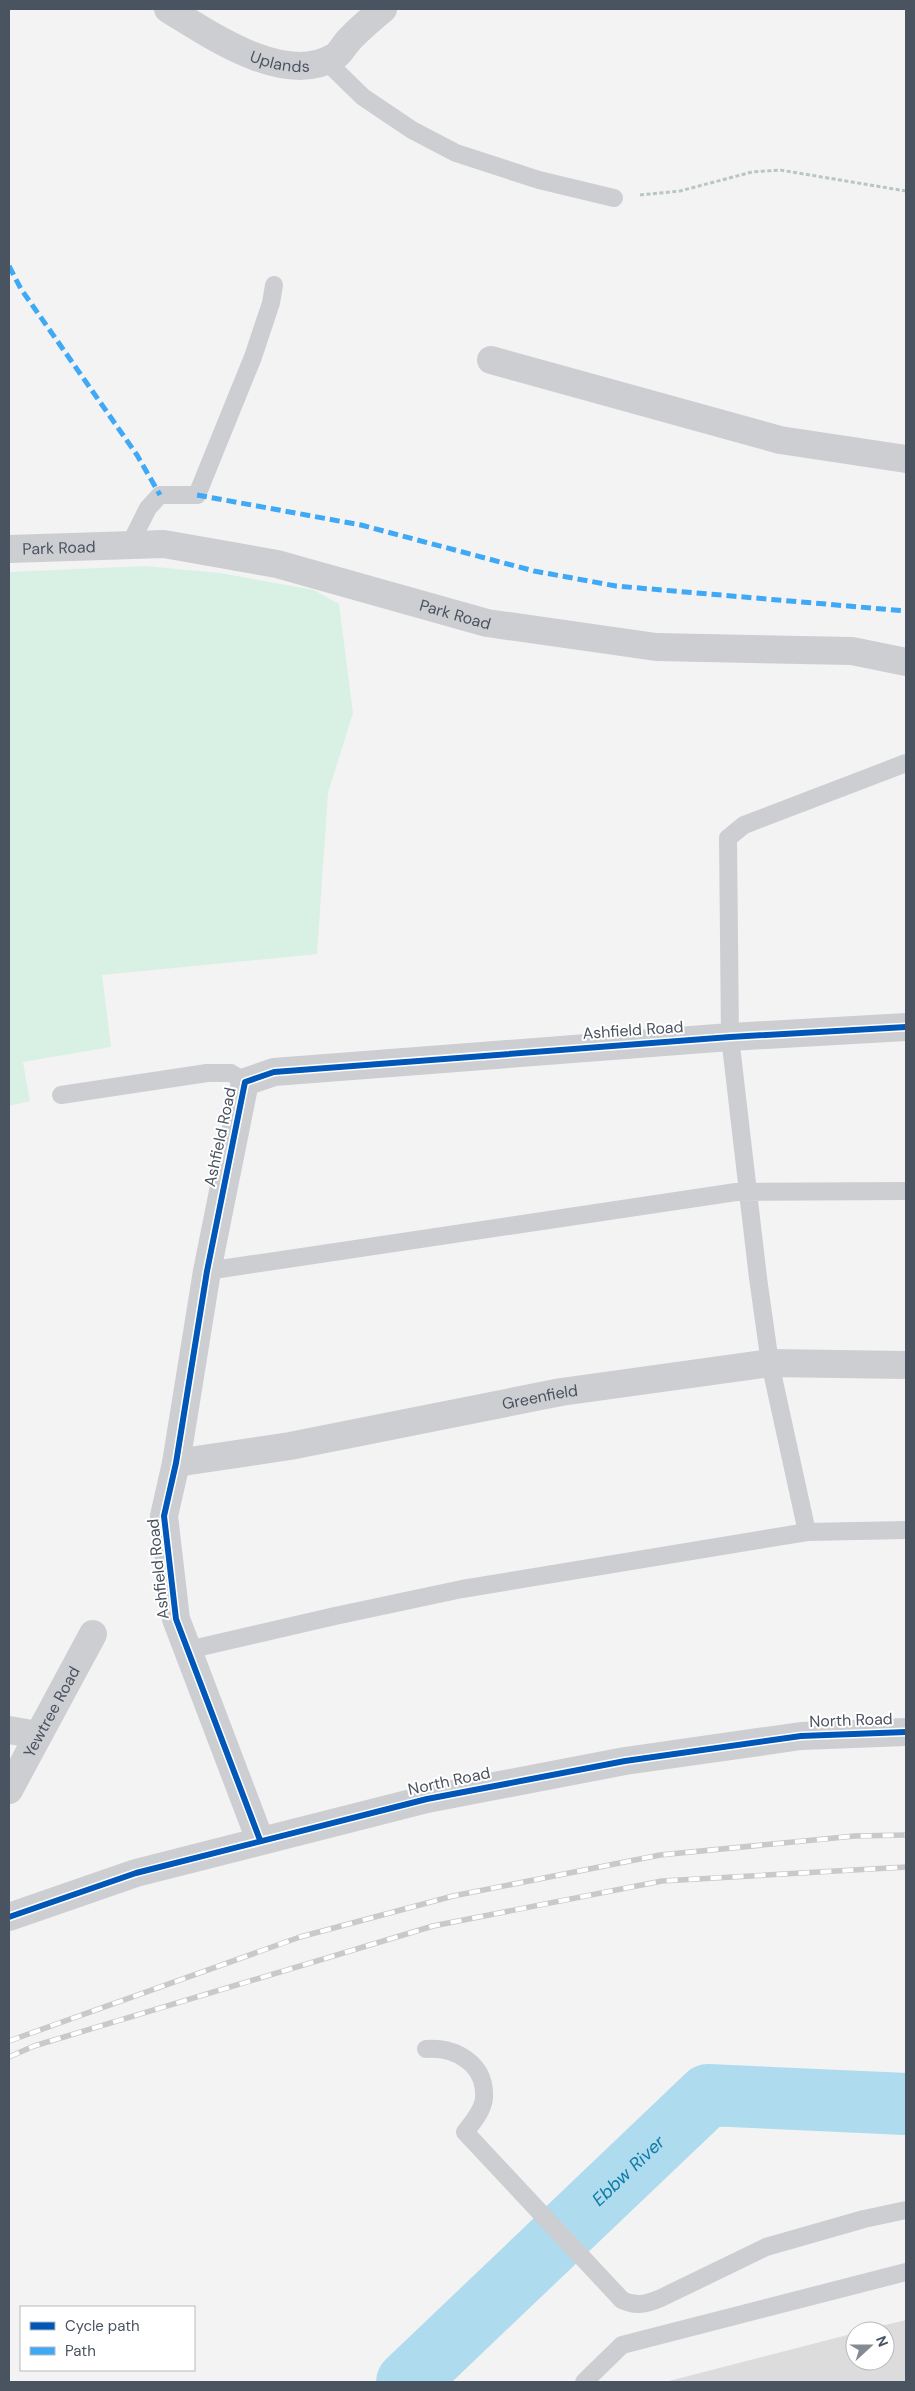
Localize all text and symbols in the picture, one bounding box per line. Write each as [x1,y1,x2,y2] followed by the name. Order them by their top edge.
[247,45,310,77] street label: Uplands
[22,536,96,559] street label: Park Road
[417,594,493,634] street label: Park Road
[582,1016,684,1044] street label: Ashfield Road
[199,1085,241,1189] street label: Ashfield Road
[500,1379,579,1414] street label: Greenfield
[142,1518,174,1620] street label: Ashfield Road
[18,1662,84,1761] street label: Yewtree Road
[809,1708,893,1732] street label: North Road
[406,1762,492,1800] street label: North Road
[587,2129,671,2211] water label: Ebbw River
[20,2306,195,2371] legend
[65,2316,140,2336] text: Cycle path
[845,2321,895,2371] north arrow
[872,2333,892,2349] text: N
[65,2341,96,2361] text: Path

